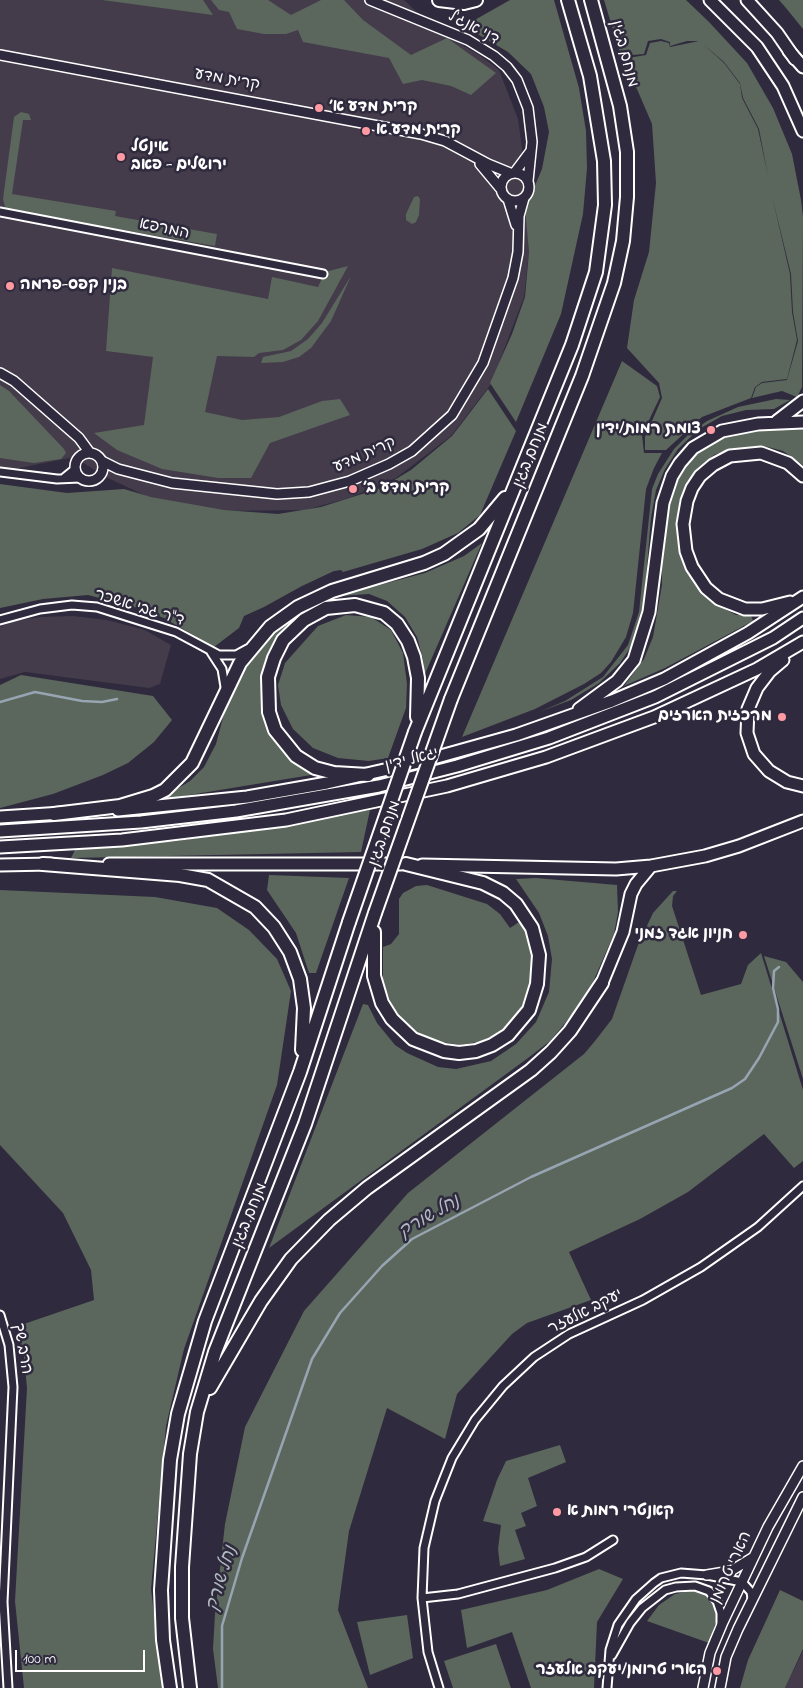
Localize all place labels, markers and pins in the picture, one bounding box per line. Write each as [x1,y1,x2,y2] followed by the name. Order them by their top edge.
[329,98,418,118] place label: קרית מדע א׳
[313,102,325,114] marker: קרית מדע א׳
[376,121,461,141] place label: קרית מדע א
[360,125,372,137] marker: קרית מדע א
[131,138,227,176] place label: אינטל ירושלים - פאב
[115,151,127,163] marker: אינטל ירושלים - פאב
[20,276,127,296] place label: בנין קפס-פרמה
[4,280,16,292] marker: בנין קפס-פרמה
[596,420,701,440] place label: צומת רמות/ידין
[705,424,717,436] marker: צומת רמות/ידין
[363,479,450,499] place label: קרית מדע ב׳
[347,483,359,495] marker: קרית מדע ב׳
[658,707,772,727] place label: מרכזית הארזים
[776,711,788,723] marker: מרכזית הארזים
[635,925,733,945] place label: חניון אגד זמני
[737,929,749,941] marker: חניון אגד זמני
[567,1502,674,1522] place label: קאנטרי רמות א
[551,1506,563,1518] marker: קאנטרי רמות א
[536,1661,707,1681] place label: הארי טרומן/יעקב אלעזר
[711,1665,723,1677] marker: הארי טרומן/יעקב אלעזר

